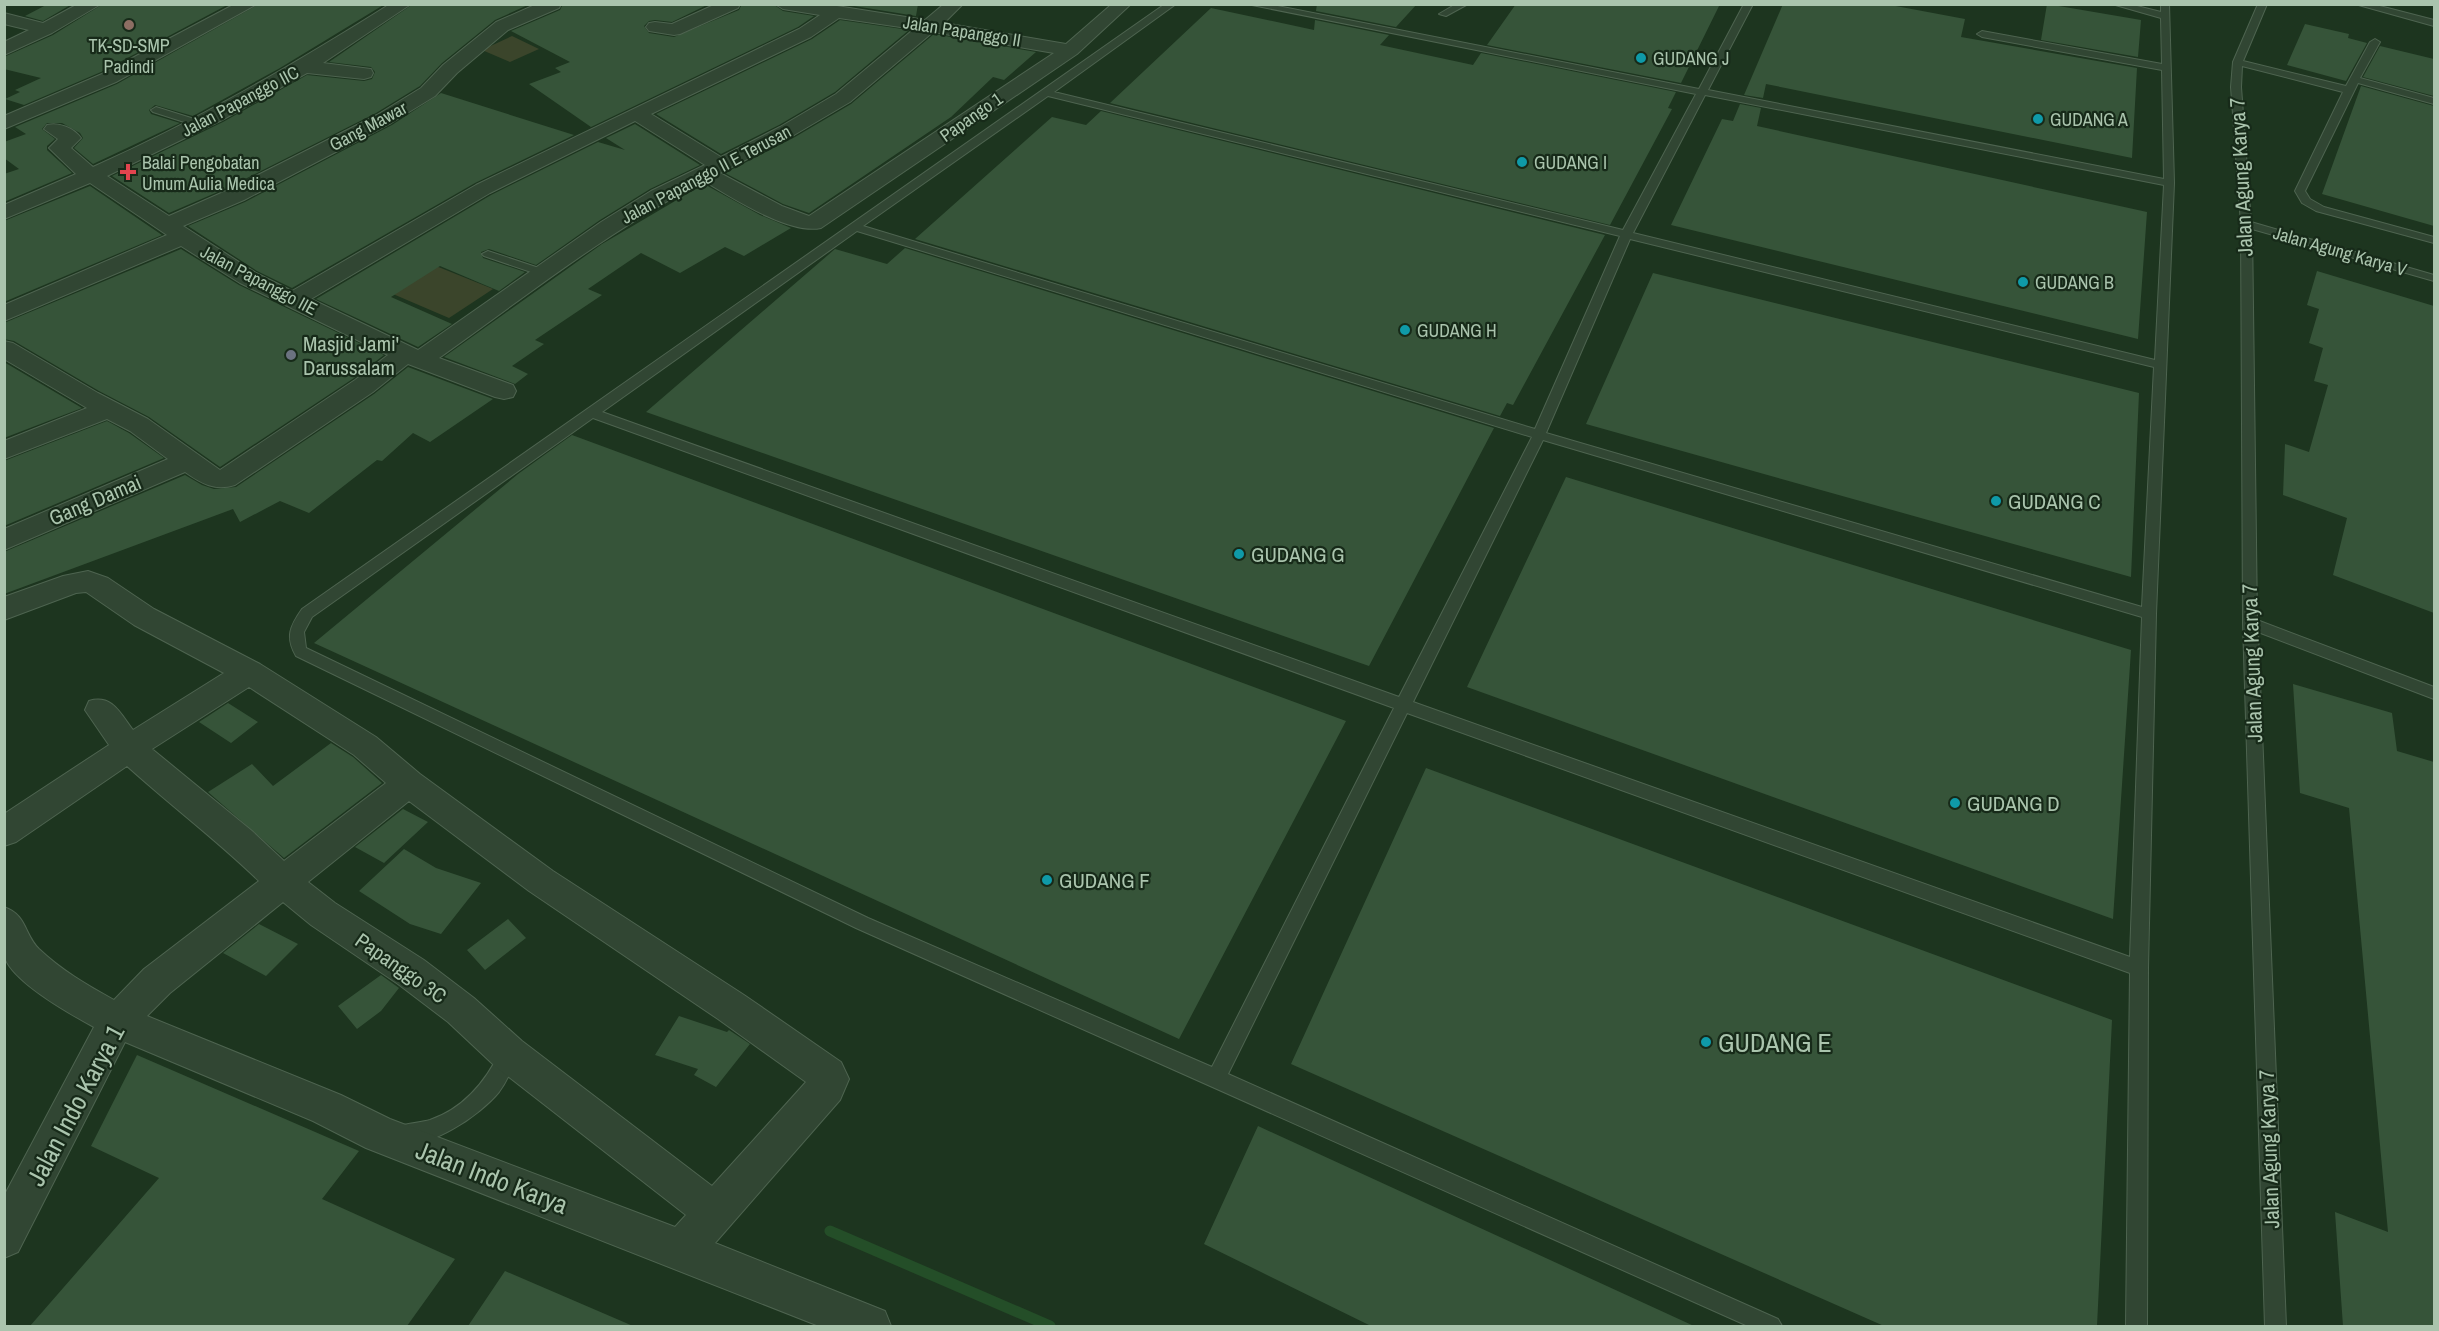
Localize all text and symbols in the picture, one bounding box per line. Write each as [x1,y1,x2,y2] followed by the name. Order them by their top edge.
[901,9,1023,53] street label: Jalan Papanggo II
[122,18,136,32] marker: TK-SD-SMP Padindi
[88,33,170,79] place label: TK-SD-SMP Padindi
[1653,46,1729,71] place label: GUDANG J
[1634,51,1648,65] marker: GUDANG J
[177,60,303,142] street label: Jalan Papanggo IIC
[935,86,1008,148] street label: Papango 1
[325,95,411,157] street label: Gang Mawar
[2222,97,2260,257] street label: Jalan Agung Karya 7
[2050,107,2128,132] place label: GUDANG A
[2031,112,2045,126] marker: GUDANG A
[617,119,795,229] street label: Jalan Papanggo II E Terusan
[142,150,275,196] place label: Balai Pengobatan Umum Aulia Medica
[1534,150,1607,175] place label: GUDANG I
[1515,155,1529,169] marker: GUDANG I
[119,163,137,181] marker: Balai Pengobatan Umum Aulia Medica
[2270,220,2410,282] street label: Jalan Agung Karya V
[196,239,322,321] street label: Jalan Papanggo IIE
[2035,270,2114,295] place label: GUDANG B
[2016,275,2030,289] marker: GUDANG B
[1417,318,1497,343] place label: GUDANG H
[1398,323,1412,337] marker: GUDANG H
[303,329,399,382] place label: Masjid Jami' Darussalam
[284,348,298,362] marker: Masjid Jami' Darussalam
[44,468,146,532] street label: Gang Damai
[2008,487,2101,516] place label: GUDANG C
[1989,494,2003,508] marker: GUDANG C
[1251,540,1345,569] place label: GUDANG G
[1232,547,1246,561] marker: GUDANG G
[2235,583,2269,743] street label: Jalan Agung Karya 7
[1967,789,2060,818] place label: GUDANG D
[1948,796,1962,810] marker: GUDANG D
[1059,866,1150,895] place label: GUDANG F
[1040,873,1054,887] marker: GUDANG F
[350,926,452,1010] street label: Papanggo 3C
[18,1018,132,1192] street label: Jalan Indo Karya 1
[1718,1025,1832,1060] place label: GUDANG E
[1699,1035,1713,1049] marker: GUDANG E
[2252,1069,2286,1229] street label: Jalan Agung Karya 7
[411,1132,573,1222] street label: Jalan Indo Karya

